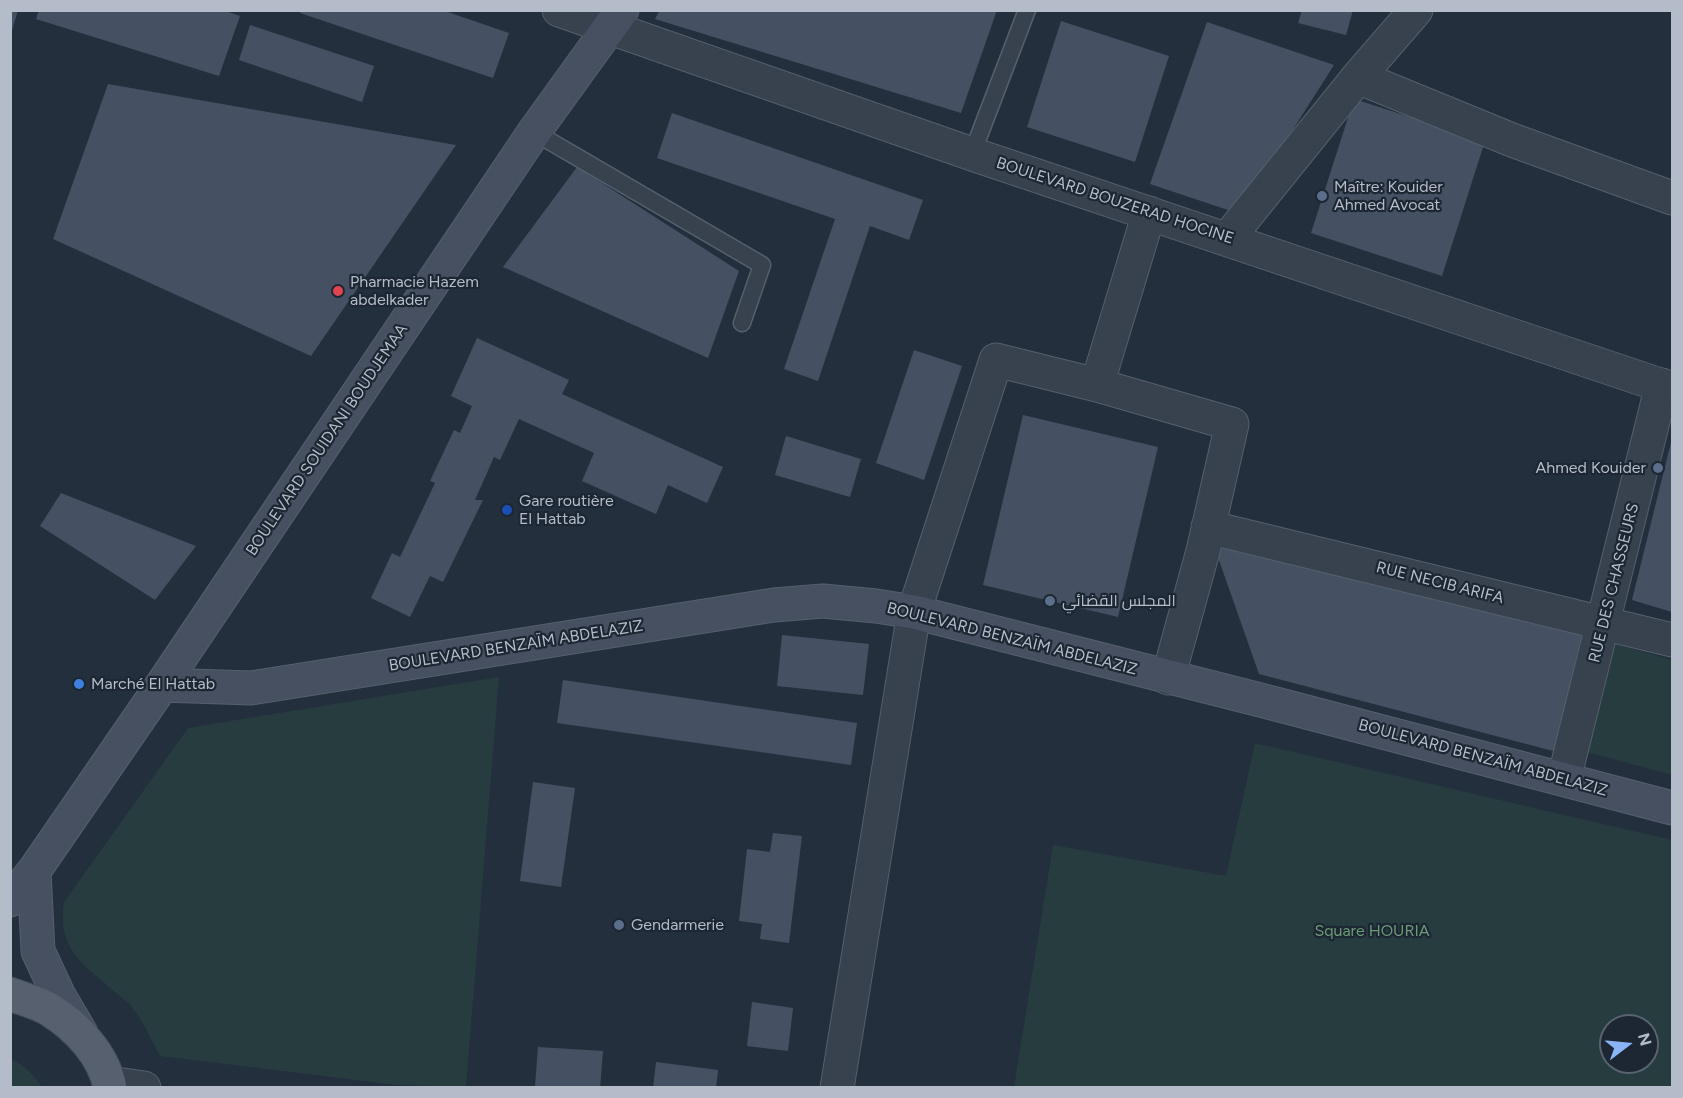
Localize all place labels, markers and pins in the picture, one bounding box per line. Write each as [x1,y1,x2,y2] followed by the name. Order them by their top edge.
[1334,177,1443,215] place label: Maître: Kouider Ahmed Avocat
[1315,189,1329,203] marker: Maître: Kouider Ahmed Avocat
[350,272,479,310] place label: Pharmacie Hazem abdelkader
[331,284,345,298] marker: Pharmacie Hazem abdelkader
[1535,458,1646,478] place label: Ahmed Kouider
[1651,461,1665,475] marker: Ahmed Kouider
[519,491,614,529] place label: Gare routière El Hattab
[500,503,514,517] marker: Gare routière El Hattab
[1062,591,1176,611] place label: المجلس القضائي
[1043,594,1057,608] marker: المجلس القضائي
[91,674,215,694] place label: Marché El Hattab
[72,677,86,691] marker: Marché El Hattab
[631,915,724,935] place label: Gendarmerie
[612,918,626,932] marker: Gendarmerie

